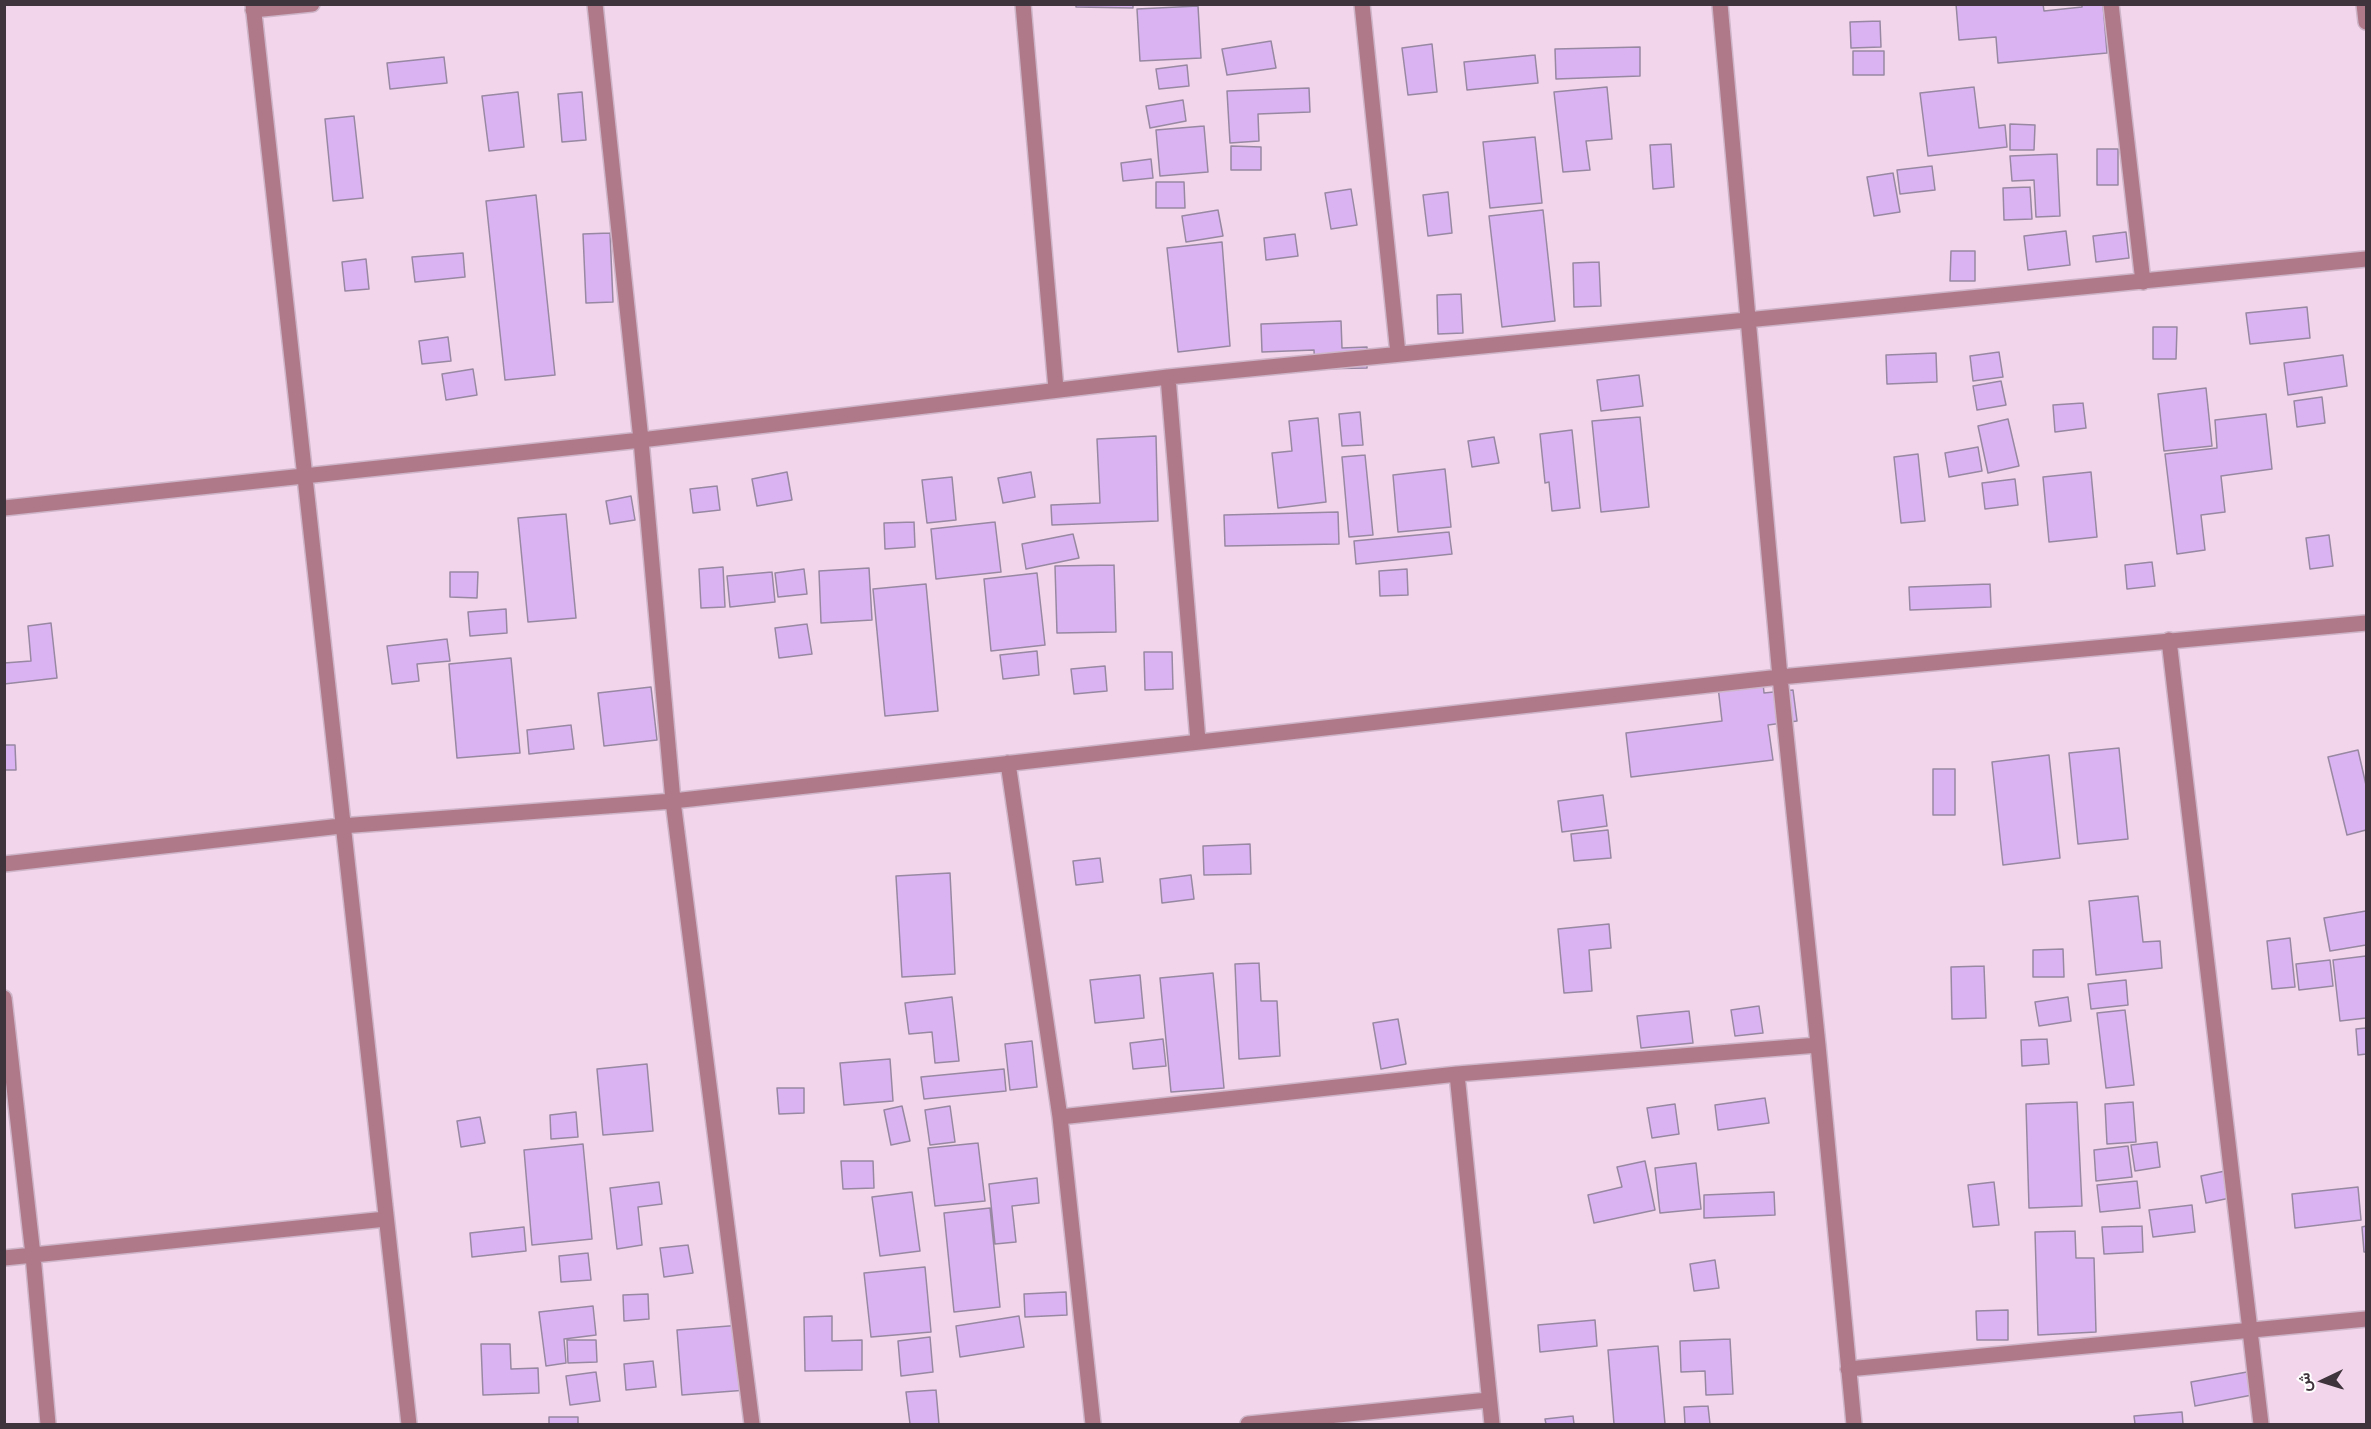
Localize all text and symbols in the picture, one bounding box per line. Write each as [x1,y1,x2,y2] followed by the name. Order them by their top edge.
[2293,1351,2353,1411] north arrow
[2295,1372,2314,1392] text: ش

